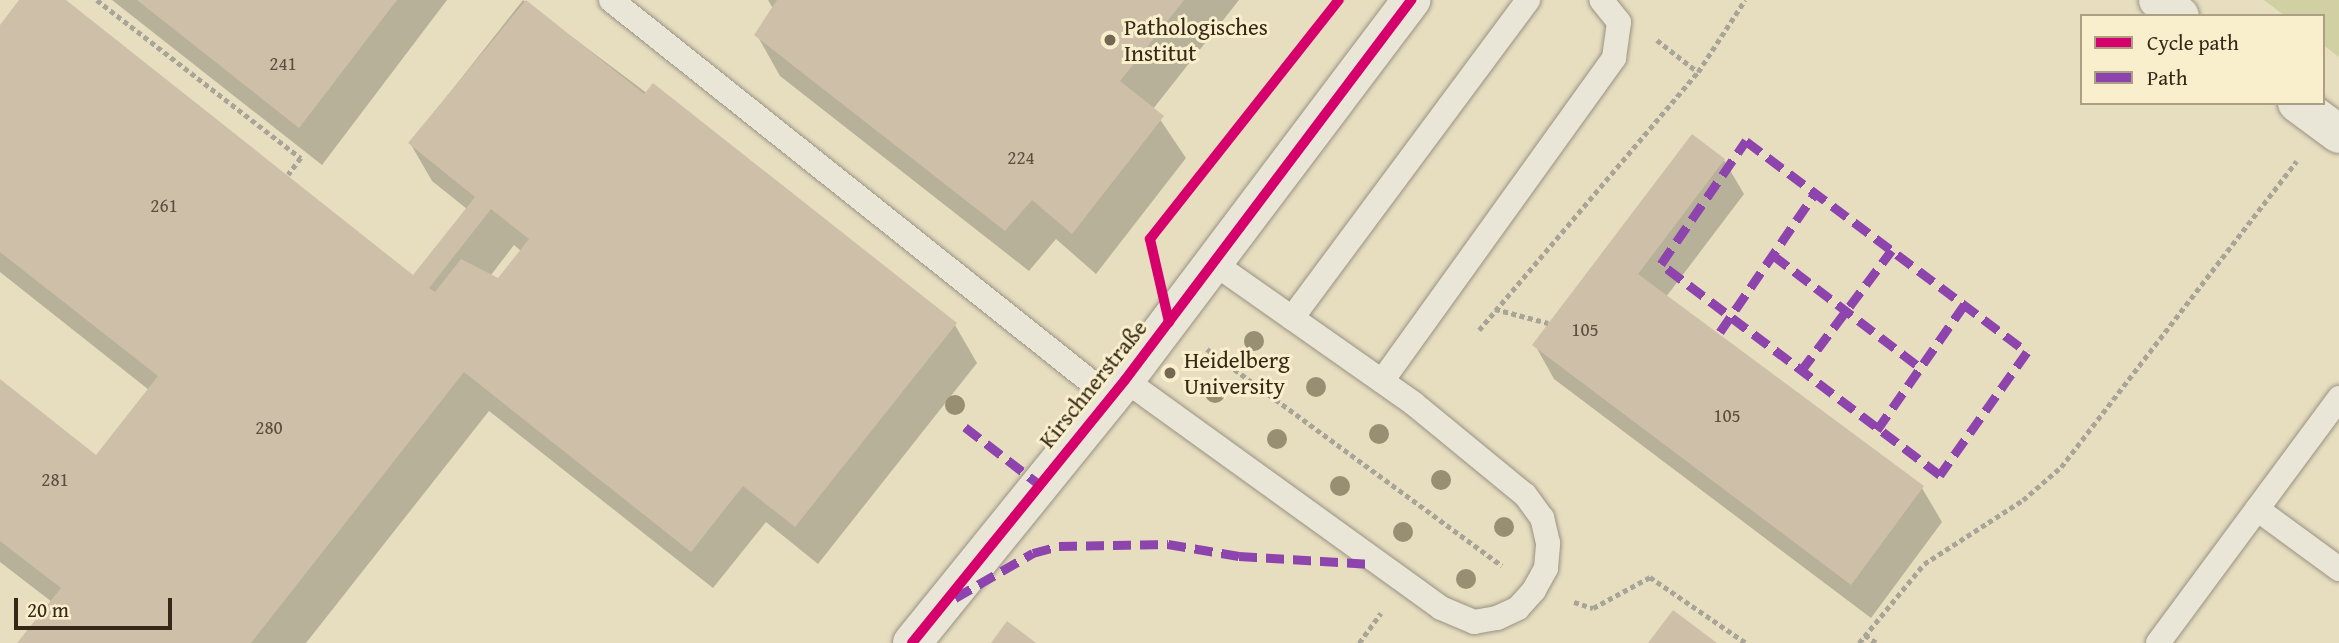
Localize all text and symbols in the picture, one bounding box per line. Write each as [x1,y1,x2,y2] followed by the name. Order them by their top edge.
[1124,13,1268,67] place label: Pathologisches Institut
[2080,14,2325,105] legend
[2147,27,2239,58] text: Cycle path
[1102,32,1118,48] marker: Pathologisches Institut
[269,53,297,75] house number: 241
[2147,62,2187,93] text: Path
[1007,147,1035,169] house number: 224
[150,195,178,217] house number: 261
[1033,315,1153,453] street label: Kirschnerstraße
[1571,319,1599,341] house number: 105
[1184,346,1290,400] place label: Heidelberg University
[1162,365,1178,381] marker: Heidelberg University
[1713,405,1741,427] house number: 105
[255,417,283,439] house number: 280
[41,469,69,491] house number: 281
[18,584,175,628] scale bar
[27,594,69,625] text: 20 m

